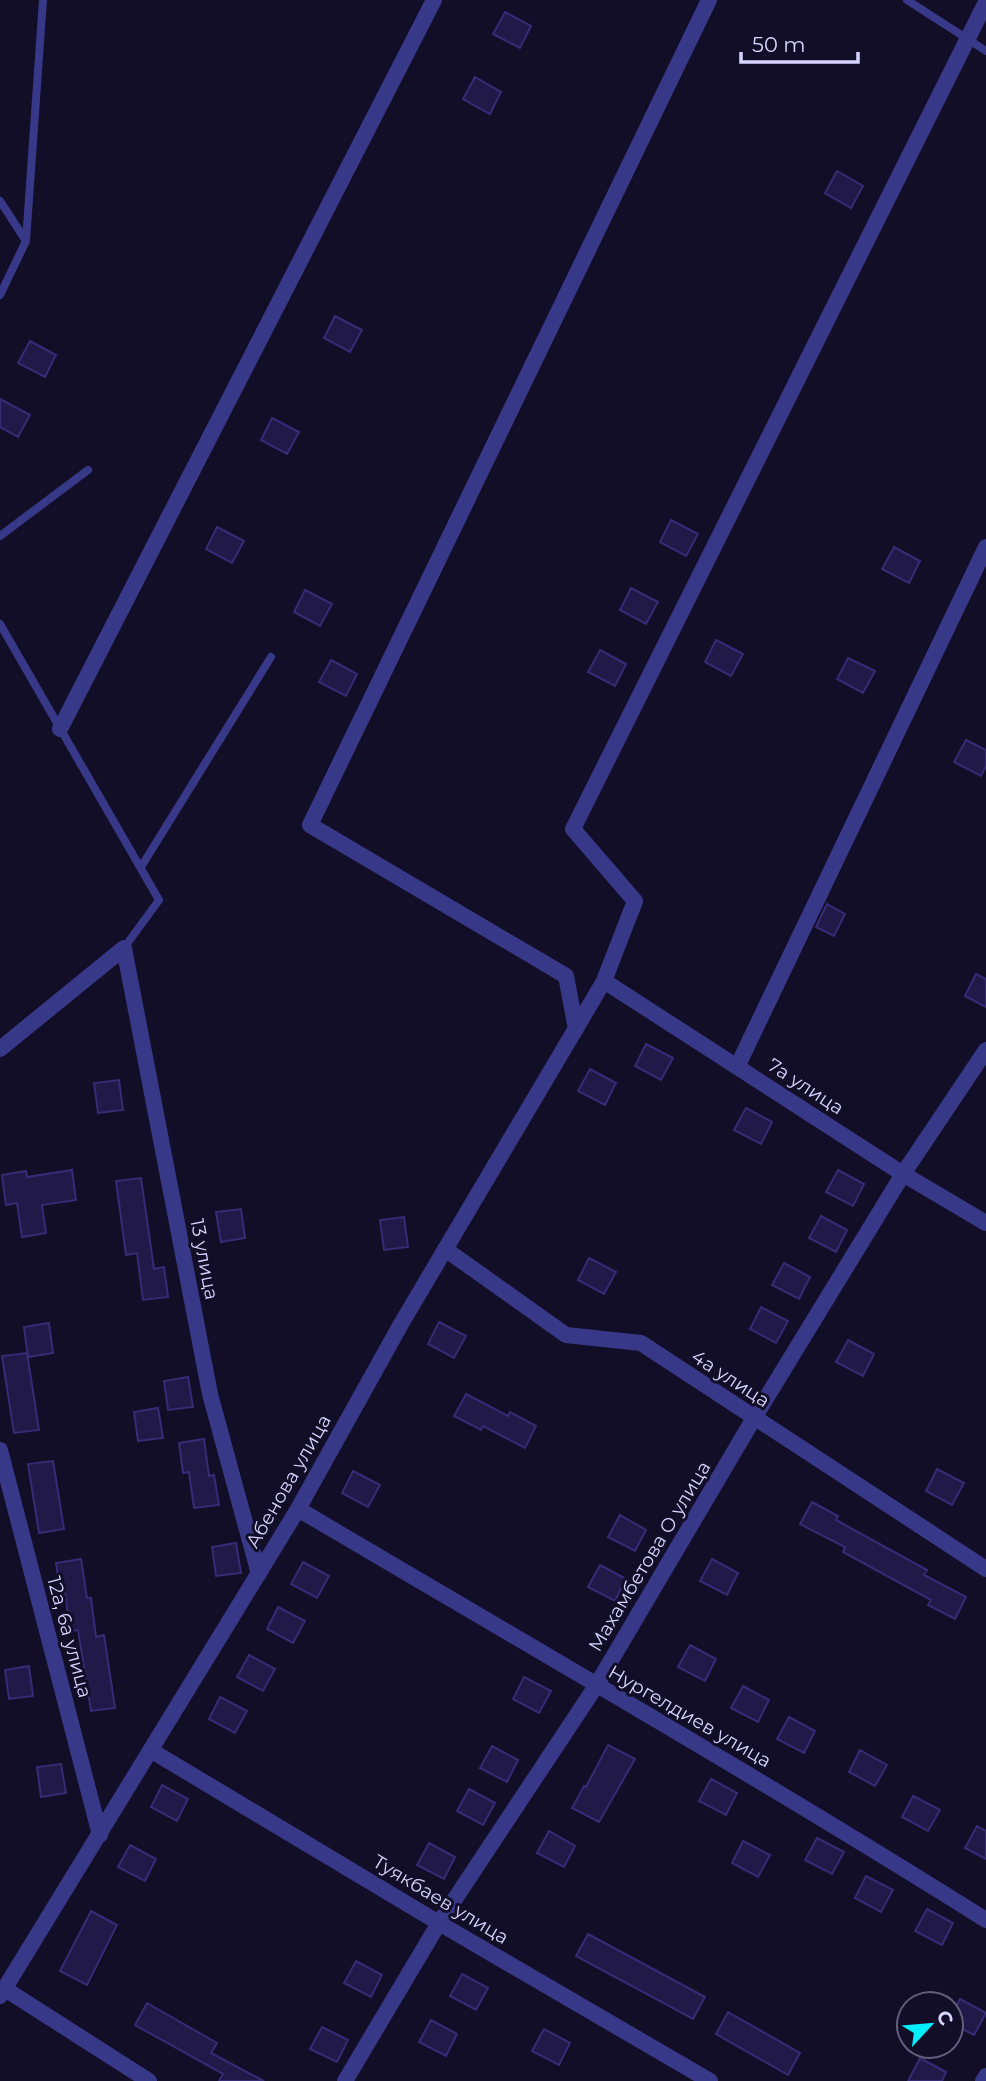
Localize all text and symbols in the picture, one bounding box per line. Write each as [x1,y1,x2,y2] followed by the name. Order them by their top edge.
[741,21,858,65] scale bar
[752,32,806,57] text: 50 m
[763,1053,848,1119] street label: 7а улица
[185,1217,224,1301] street label: 13 улица
[687,1345,774,1412] street label: 4а улица
[241,1411,336,1552] street label: Абенова улица
[583,1457,715,1656] street label: Махамбетова О улица
[42,1574,97,1700] street label: 12а, 6а улица
[604,1660,775,1772] street label: Нургелдиев улица
[369,1850,513,1949] street label: Туякбаев улица
[895,1990,965,2060] north arrow
[931,2007,958,2029] text: С

